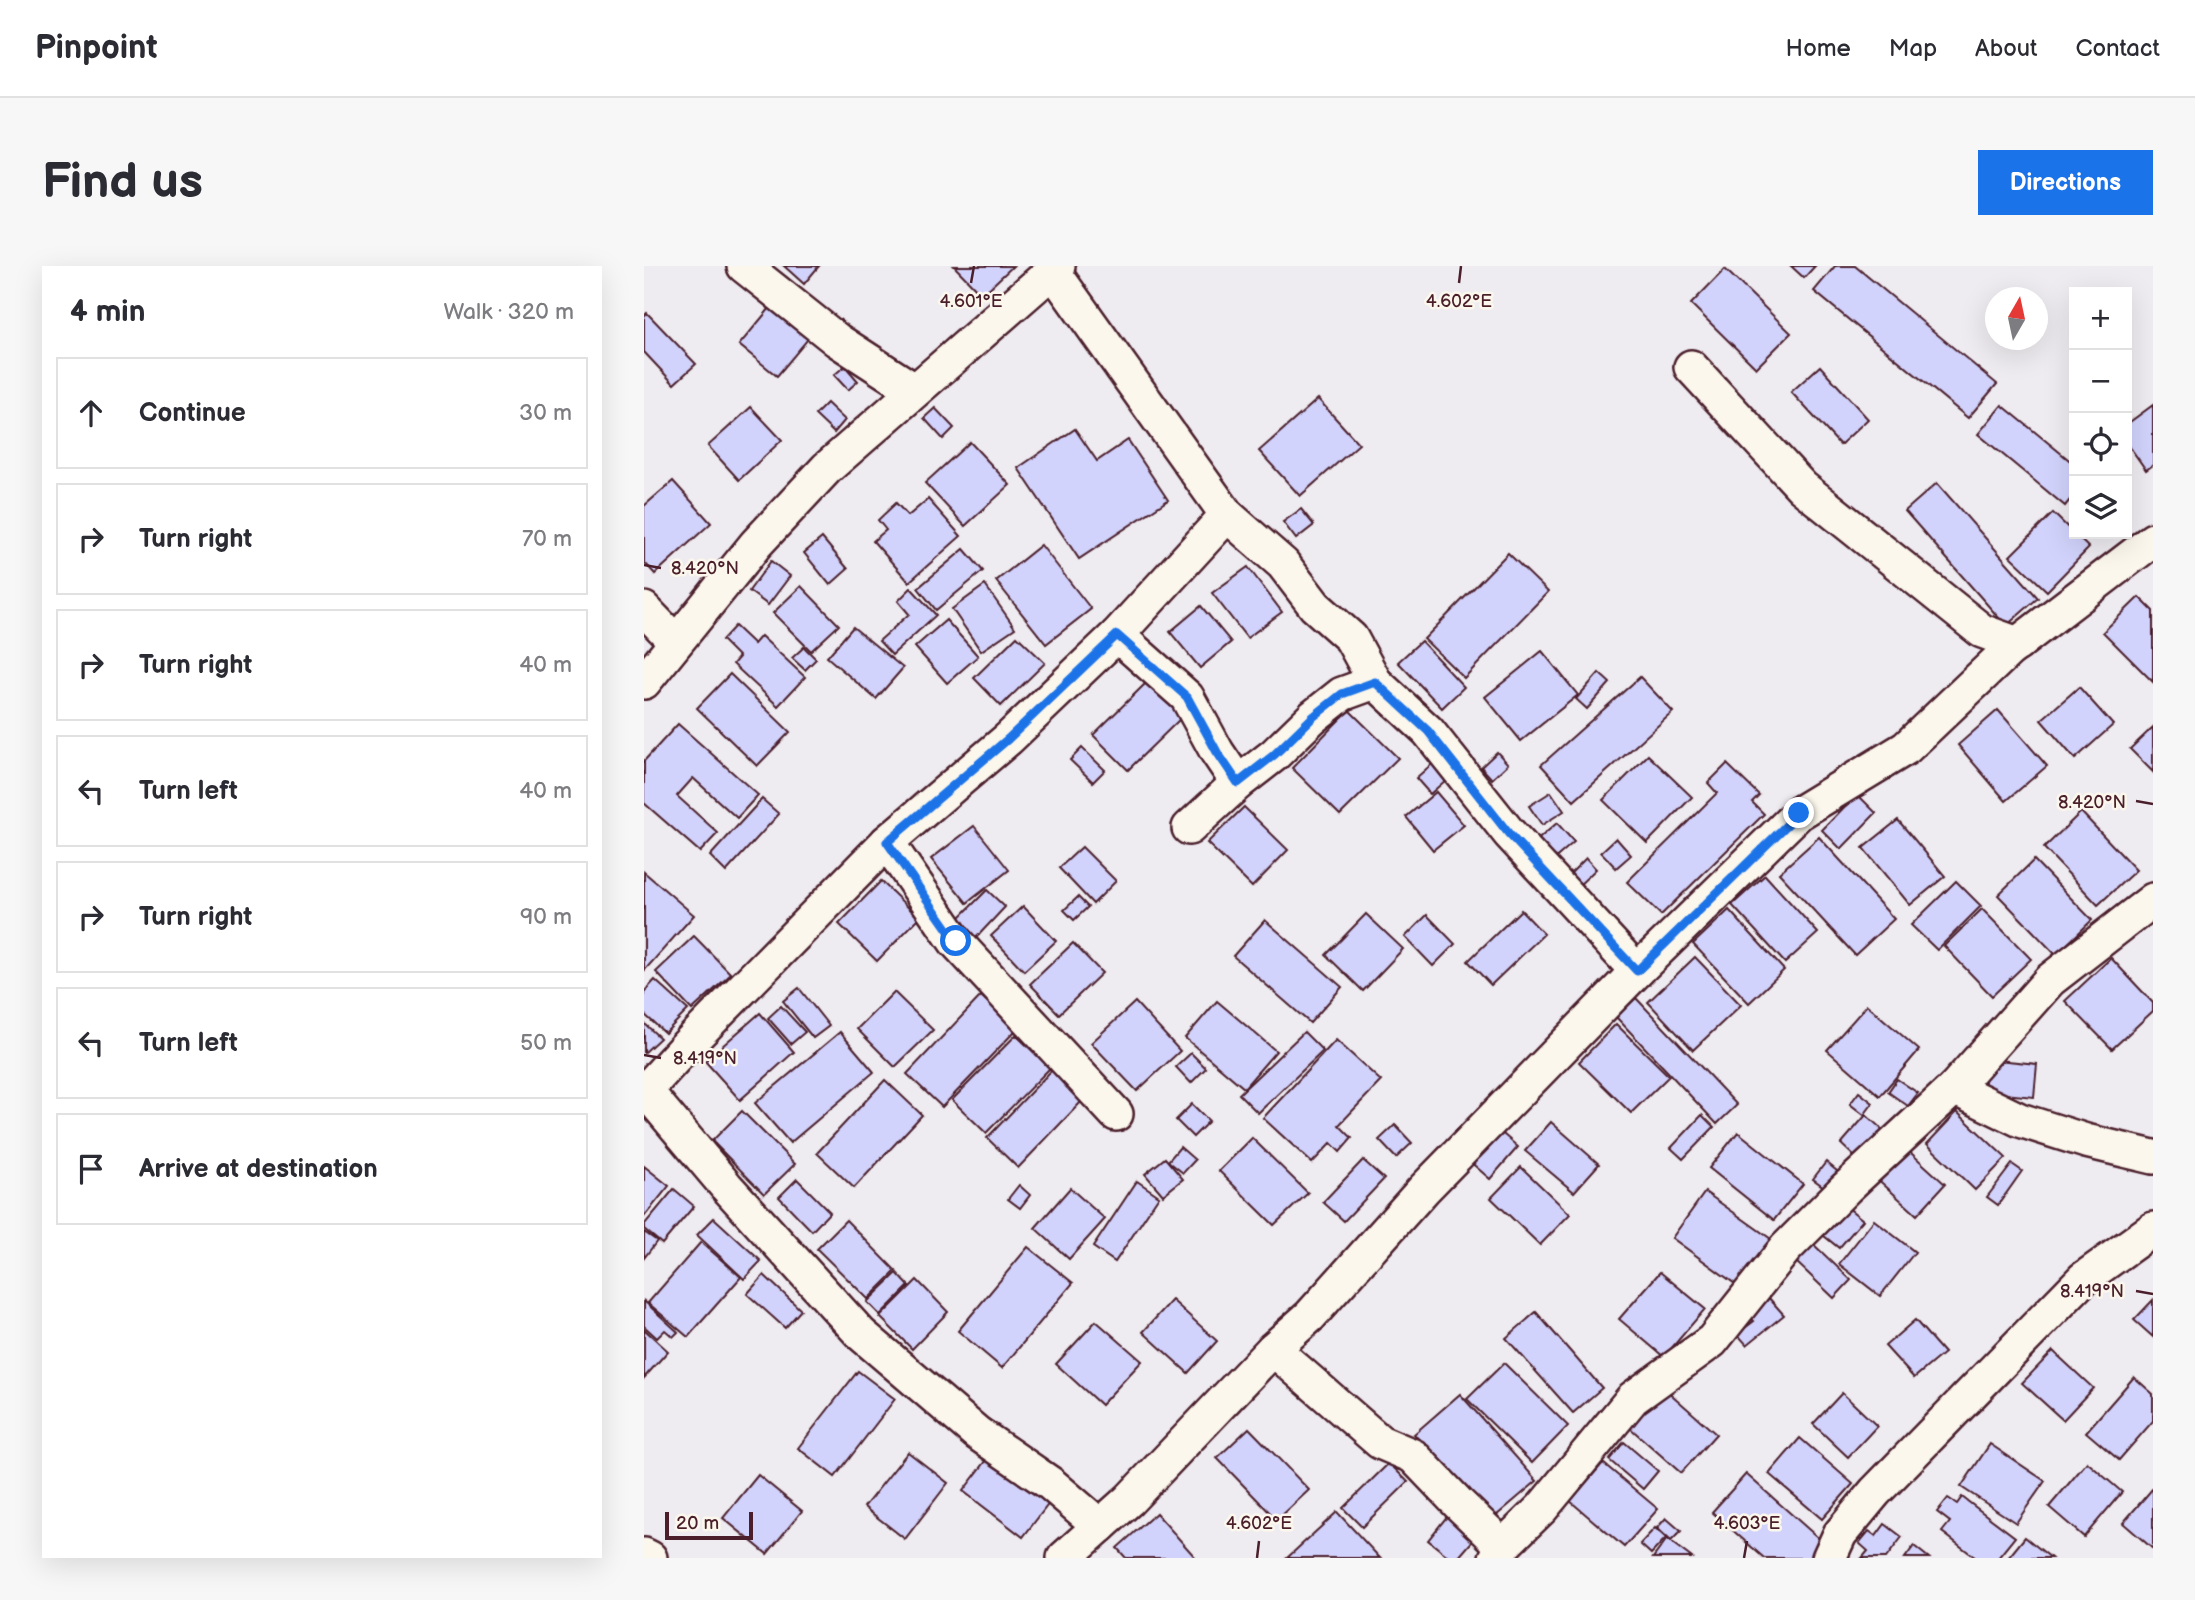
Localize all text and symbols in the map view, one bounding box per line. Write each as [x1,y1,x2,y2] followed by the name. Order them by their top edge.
[35,28,157,68] text: Pinpoint
[1786,34,1851,63] text: Home
[1889,34,1937,63] text: Map
[1975,34,2037,63] text: About
[2075,34,2160,63] text: Contact
[1978,150,2153,215] button: Directions
[42,153,203,212] text: Find us
[1985,287,2048,350] north arrow
[2069,287,2132,539] map controls
[2069,287,2132,350] button: +
[939,291,1003,312] text: 4.601°E
[1426,291,1492,312] text: 4.602°E
[70,294,145,330] text: 4 min
[443,298,574,326] text: Walk · 320 m
[2069,350,2132,413] button: −
[72,394,110,432] icon: ahead
[139,398,246,429] text: Continue
[519,399,572,427] text: 30 m
[2069,413,2132,476] button: locate
[2069,476,2132,539] button: layers
[72,520,110,558] icon: right
[139,524,252,555] text: Turn right
[522,525,572,553] text: 70 m
[671,558,739,579] text: 8.420°N
[72,646,110,684] icon: right
[139,650,252,681] text: Turn right
[519,651,572,679] text: 40 m
[72,772,110,810] icon: left
[139,776,238,807] text: Turn left
[519,777,572,805] text: 40 m
[2058,792,2126,813] text: 8.420°N
[1783,797,1814,828] route end
[72,898,110,936] icon: right
[139,902,252,933] text: Turn right
[520,903,572,931] text: 90 m
[940,925,971,956] route start
[72,1024,110,1062] icon: left
[139,1028,238,1059] text: Turn left
[520,1029,572,1057] text: 50 m
[673,1048,737,1069] text: 8.419°N
[72,1150,110,1188] icon: arrive
[139,1154,378,1185] text: Arrive at destination
[2060,1281,2124,1302] text: 8.419°N
[665,1509,752,1541] scale bar
[676,1512,719,1535] text: 20 m
[1226,1513,1292,1534] text: 4.602°E
[1714,1513,1781,1534] text: 4.603°E

